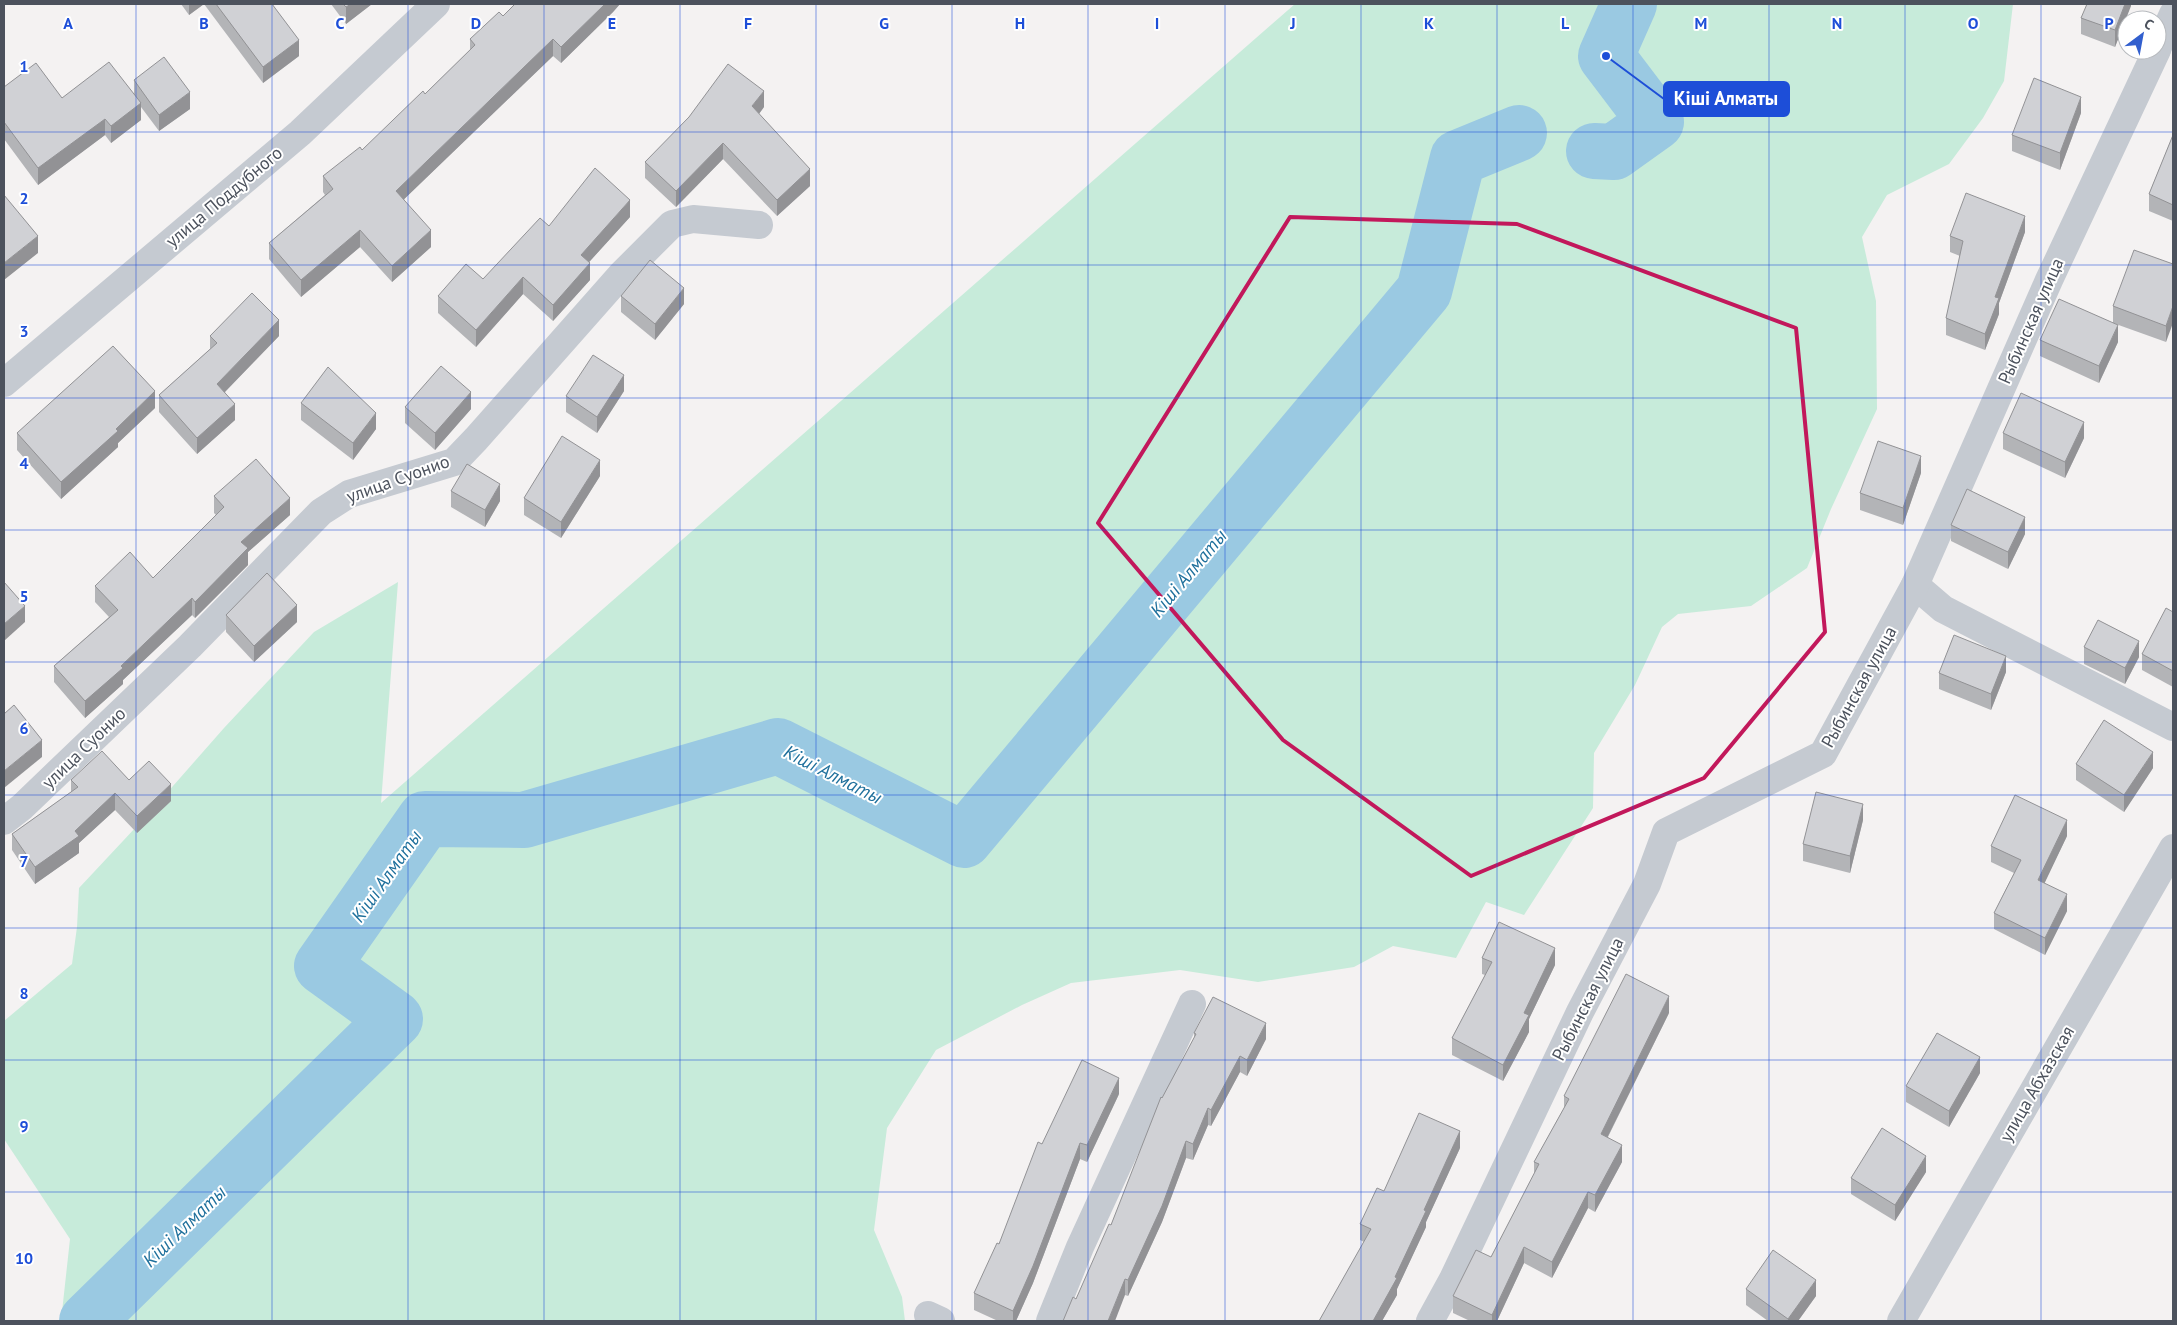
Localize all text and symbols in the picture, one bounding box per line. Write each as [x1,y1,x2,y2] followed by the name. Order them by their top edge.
[2117,10,2167,60] north arrow
[63,13,73,33] text: A
[199,13,209,33] text: B
[336,13,345,33] text: C
[471,13,481,33] text: D
[608,13,616,33] text: E
[744,13,752,33] text: F
[879,13,889,33] text: G
[1015,13,1025,33] text: H
[1155,13,1159,33] text: I
[1289,13,1296,33] text: J
[1424,13,1434,33] text: K
[1561,13,1570,33] text: L
[1695,13,1707,33] text: M
[1832,13,1842,33] text: N
[1968,13,1979,33] text: O
[2104,13,2114,33] text: P
[2141,14,2157,34] text: С
[19,56,29,76] text: 1
[1664,82,1789,116] callout: Кіші Алматы
[1674,86,1778,110] text: Кіші Алматы
[161,141,287,252] street label: улица Поддубного
[19,188,29,208] text: 2
[1993,254,2069,387] street label: Рыбинская улица
[19,321,29,341] text: 3
[343,449,452,508] street label: улица Суонио
[19,453,29,473] text: 4
[1144,524,1232,622] water label: Кіші Алматы
[19,586,29,606] text: 5
[1816,622,1901,752] street label: Рыбинская улица
[37,702,130,793] street label: улица Суонио
[19,718,29,738] text: 6
[780,739,886,809] water label: Кіші Алматы
[345,825,427,927] water label: Кіші Алматы
[19,851,29,871] text: 7
[1547,933,1629,1064] street label: Рыбинская улица
[19,983,29,1003] text: 8
[1994,1022,2079,1146] street label: улица Абхазская
[19,1116,29,1136] text: 9
[137,1180,231,1272] water label: Кіші Алматы
[15,1248,33,1268] text: 10

